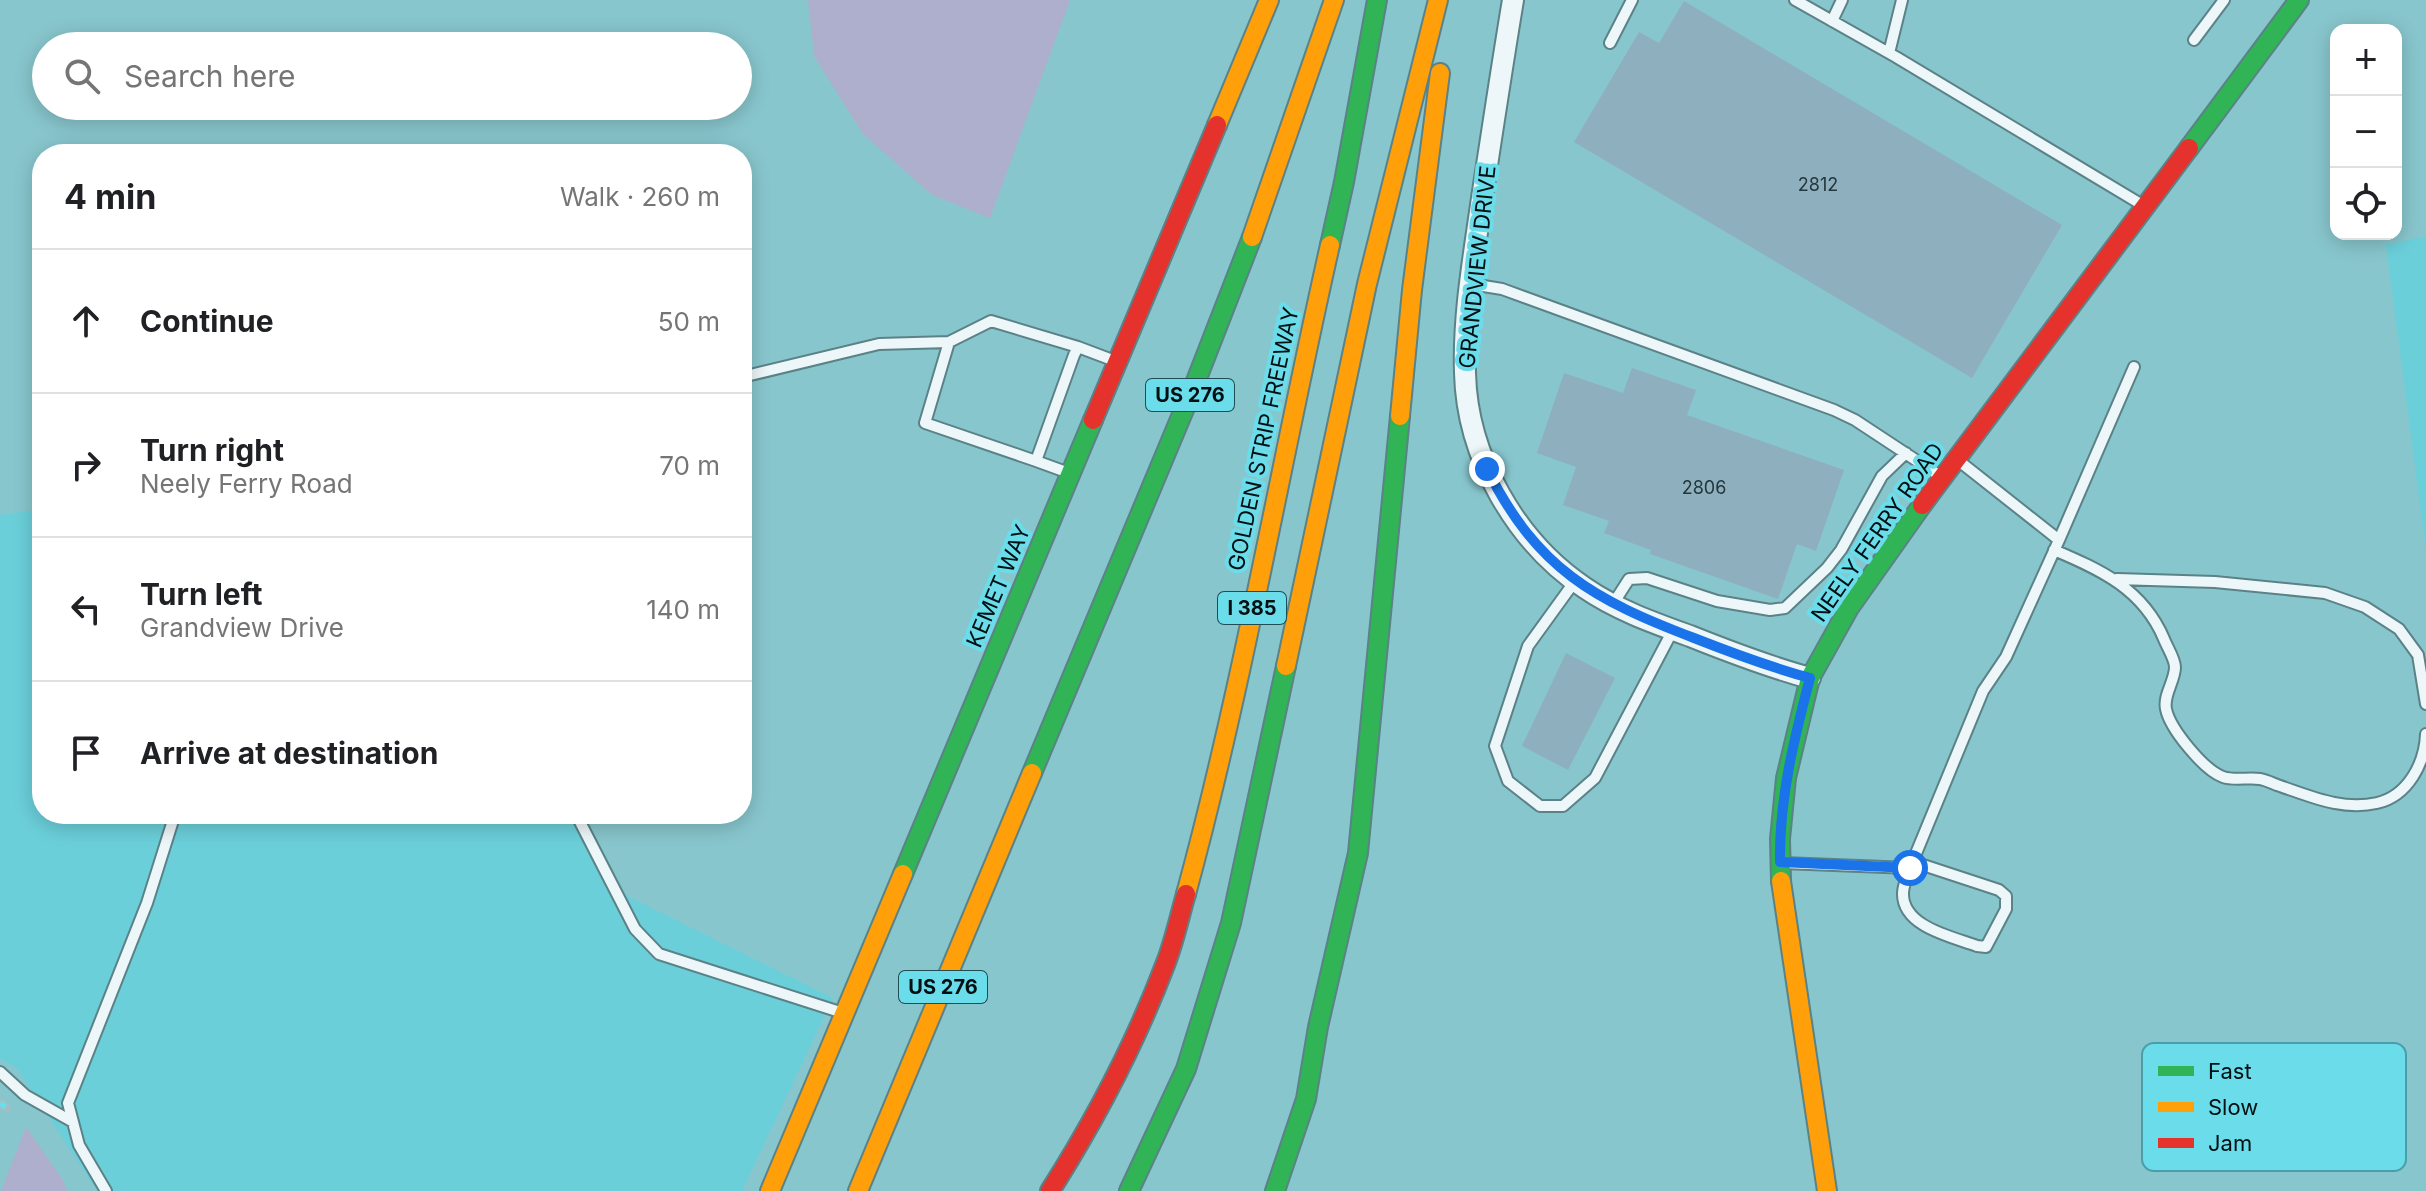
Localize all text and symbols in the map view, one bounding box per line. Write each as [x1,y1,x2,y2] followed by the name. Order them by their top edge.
[2330,24,2402,240] map controls
[2330,24,2402,96] button: +
[32,32,752,120] search box
[60,54,104,98] icon: search
[124,58,296,94] text: Search here
[2330,96,2402,168] button: −
[1453,164,1501,370] street label: GRANDVIEW DRIVE
[2330,168,2402,240] button: locate
[1798,174,1838,195] house number: 2812
[64,176,156,217] text: 4 min
[560,181,720,212] text: Walk · 260 m
[64,299,108,343] icon: ahead
[140,303,274,339] text: Continue
[1222,305,1304,573] street label: GOLDEN STRIP FREEWAY
[658,306,720,337] text: 50 m
[1146,379,1234,411] road number: US 276
[140,432,284,468] text: Turn right
[1805,438,1949,626] street label: NEELY FERRY ROAD
[64,443,108,487] icon: right
[659,450,720,481] text: 70 m
[1469,451,1505,487] route end
[140,468,353,499] text: Neely Ferry Road
[1682,477,1726,498] house number: 2806
[961,521,1035,651] street label: KEMET WAY
[140,576,262,612] text: Turn left
[64,587,108,631] icon: left
[1218,592,1286,624] road number: I 385
[646,594,720,625] text: 140 m
[140,612,344,643] text: Grandview Drive
[64,731,108,775] icon: arrive
[140,735,438,771] text: Arrive at destination
[1892,850,1928,886] route start
[899,971,987,1003] road number: US 276
[2142,1043,2406,1171] legend
[2208,1058,2252,1084] text: Fast
[2208,1094,2258,1120] text: Slow
[2208,1130,2252,1156] text: Jam

